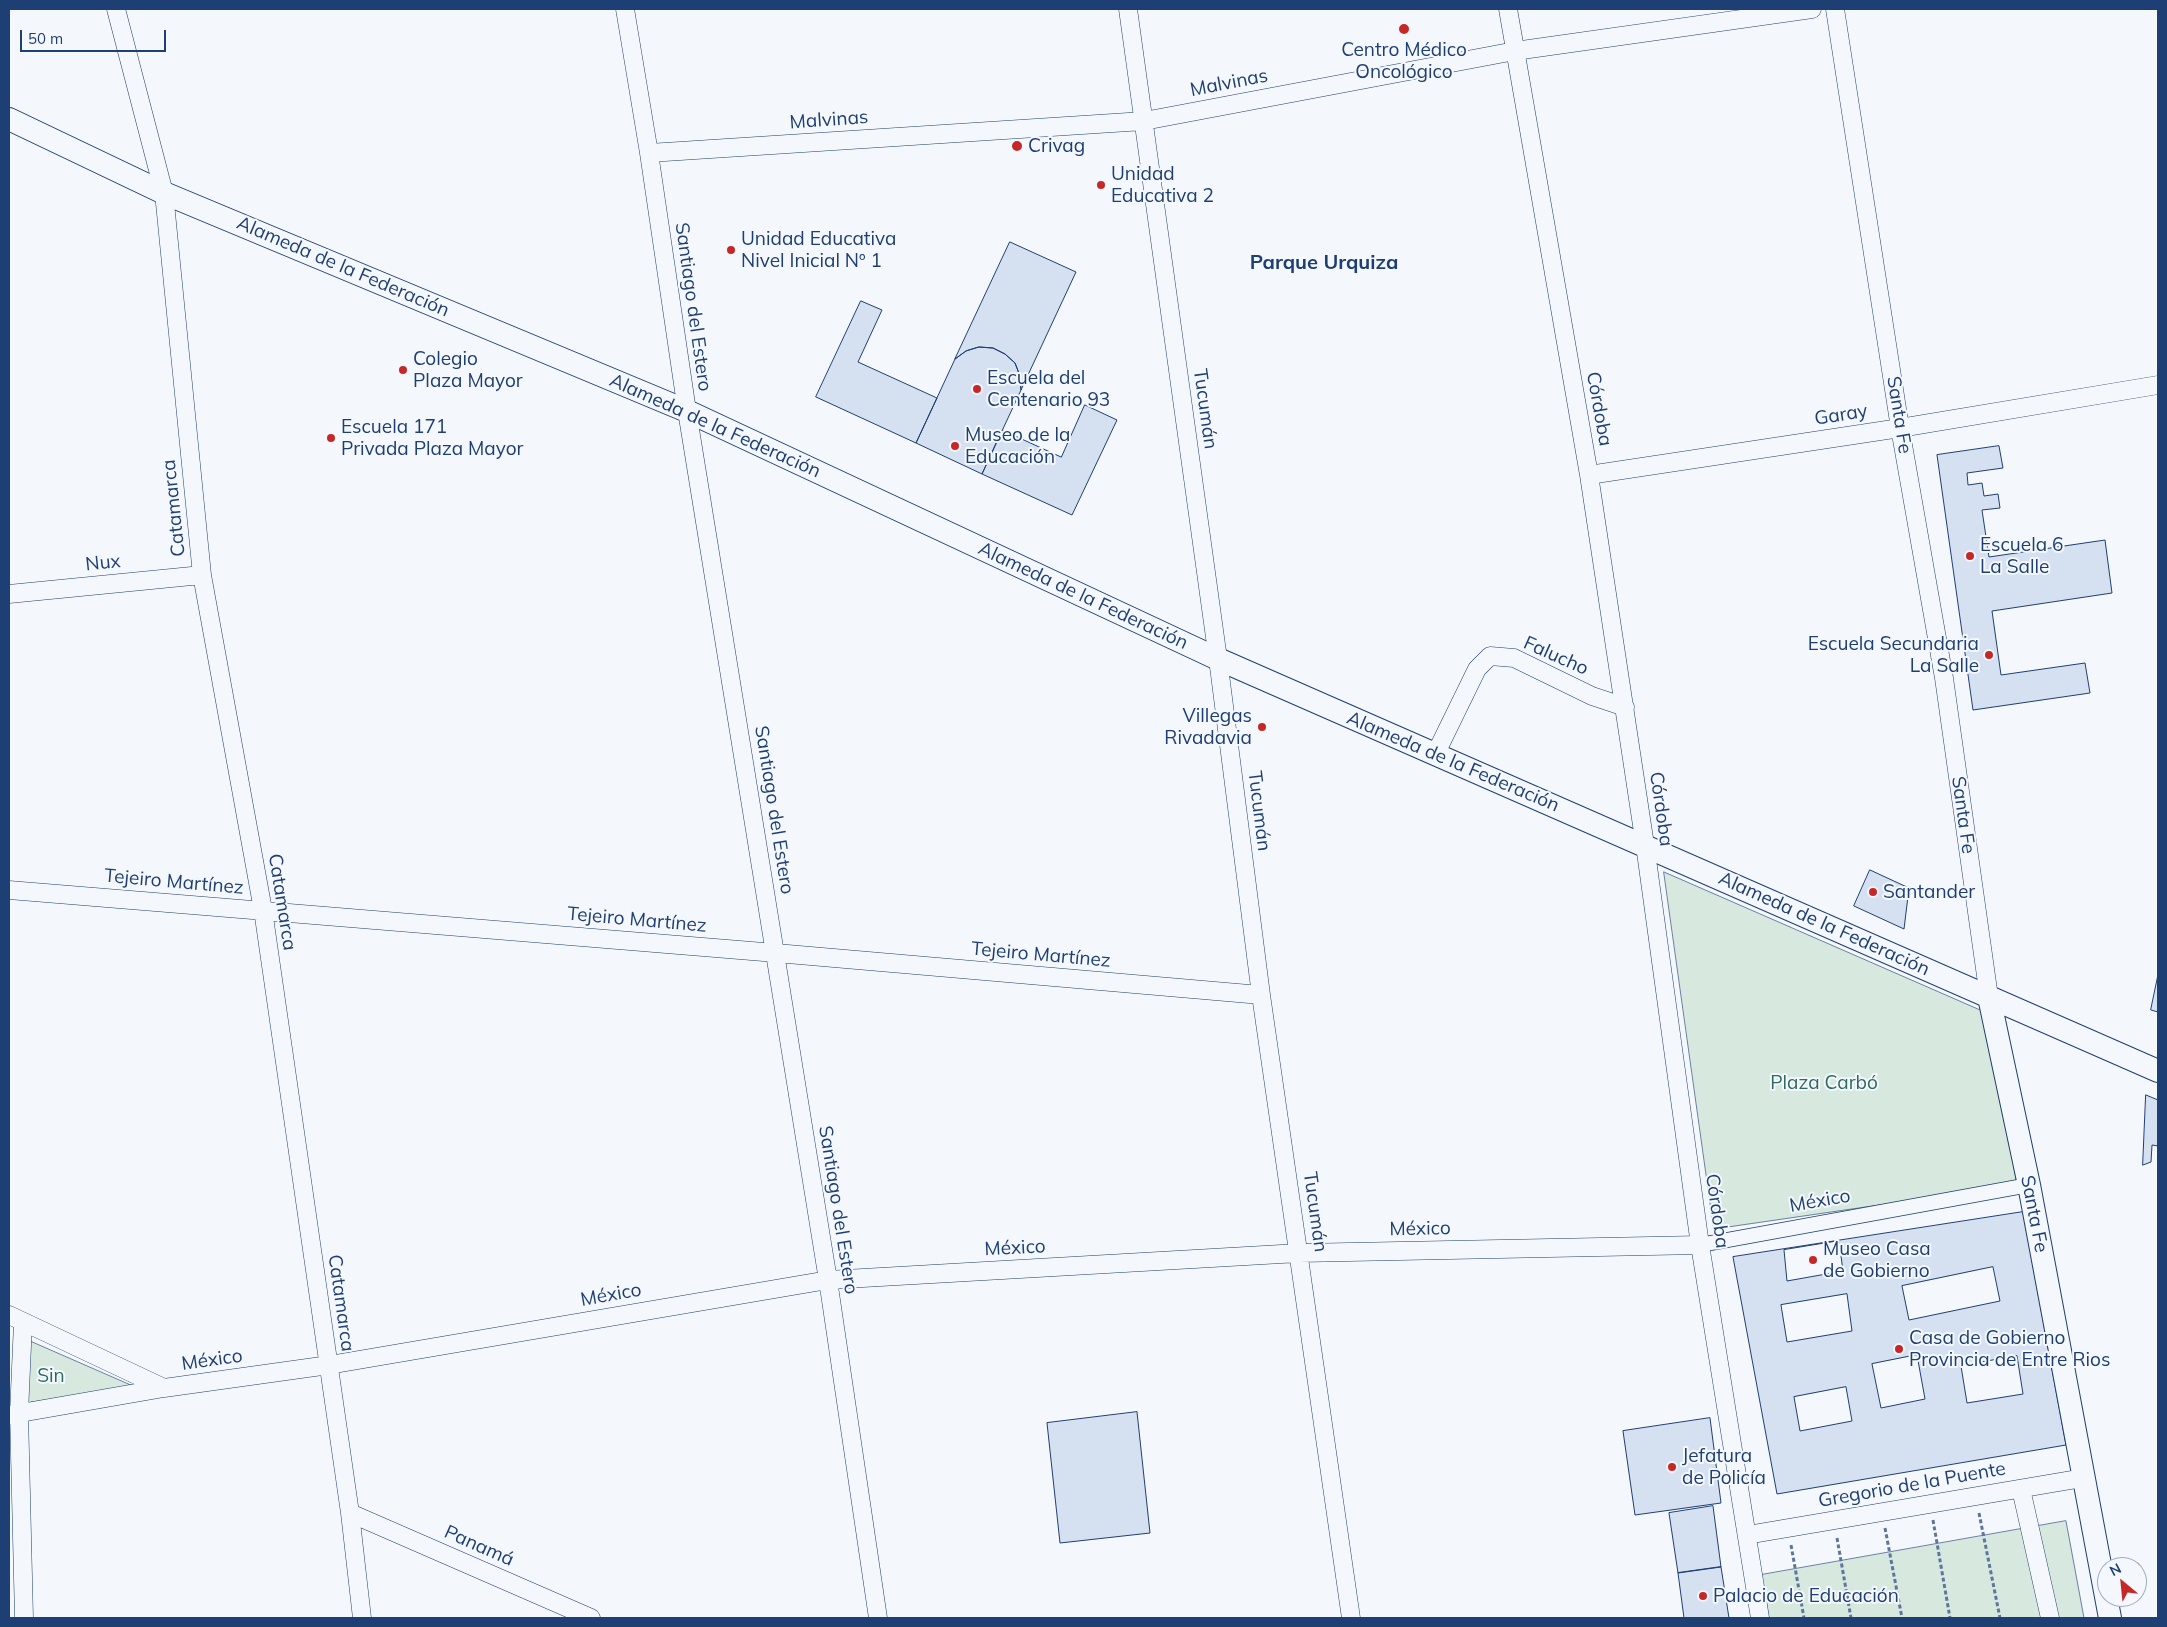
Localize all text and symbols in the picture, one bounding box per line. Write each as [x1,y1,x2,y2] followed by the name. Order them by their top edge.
[22,20,169,52] scale bar
[1397,22,1411,36] marker: Centro Médico Oncológico
[28,29,63,48] text: 50 m
[1341,39,1467,83] place label: Centro Médico Oncológico
[1188,64,1270,102] street label: Malvinas
[789,106,869,134] street label: Malvinas
[1028,135,1085,157] place label: Crivag
[1010,139,1024,153] marker: Crivag
[1111,163,1214,207] place label: Unidad Educativa 2
[1095,179,1107,191] marker: Unidad Educativa 2
[233,212,453,322] street label: Alameda de la Federación
[670,221,716,393] street label: Santiago del Estero
[741,228,896,272] place label: Unidad Educativa Nivel Inicial Nº 1
[725,244,737,256] marker: Unidad Educativa Nivel Inicial Nº 1
[1250,251,1398,275] district label: Parque Urquiza
[413,348,523,392] place label: Colegio Plaza Mayor
[397,364,409,376] marker: Colegio Plaza Mayor
[987,367,1110,411] place label: Escuela del Centenario 93
[1188,367,1222,451] street label: Tucumán
[606,369,824,483] street label: Alameda de la Federación
[1581,370,1617,448] street label: Córdoba
[1882,375,1916,455] street label: Santa Fe
[971,383,983,395] marker: Escuela del Centenario 93
[1813,400,1869,430] street label: Garay
[341,416,523,460] place label: Escuela 171 Privada Plaza Mayor
[965,424,1070,468] place label: Museo de la Educación
[325,432,337,444] marker: Escuela 171 Privada Plaza Mayor
[949,440,961,452] marker: Museo de la Educación
[158,458,190,558] street label: Catamarca
[1980,534,2063,578] place label: Escuela 6 La Salle
[975,537,1191,655] street label: Alameda de la Federación
[84,550,122,576] street label: Nux
[1964,550,1976,562] marker: Escuela 6 La Salle
[1520,632,1592,680] street label: Falucho
[1808,633,1979,677] place label: Escuela Secundaria La Salle
[1983,649,1995,661] marker: Escuela Secundaria La Salle
[1164,705,1252,749] place label: Villegas Rivadavia
[1343,707,1563,817] street label: Alameda de la Federación
[1256,721,1268,733] marker: Villegas Rivadavia
[749,724,799,896] street label: Santiago del Estero
[1243,770,1275,852] street label: Tucumán
[1644,770,1678,848] street label: Córdoba
[1946,775,1980,855] street label: Santa Fe
[263,852,301,952] street label: Catamarca
[103,865,245,899] street label: Tejeiro Martínez
[1715,867,1933,981] street label: Alameda de la Federación
[1883,881,1975,903] place label: Santander
[1867,886,1879,898] marker: Santander
[566,903,708,937] street label: Tejeiro Martínez
[970,938,1112,972] street label: Tejeiro Martínez
[1770,1072,1878,1094] park label: Plaza Carbó
[813,1124,863,1296] street label: Santiago del Estero
[1298,1170,1332,1254] street label: Tucumán
[1700,1172,1734,1250] street label: Córdoba
[2015,1174,2053,1254] street label: Santa Fe
[1788,1184,1852,1218] street label: México
[1389,1217,1451,1241] street label: México
[984,1235,1046,1261] street label: México
[1823,1238,1931,1282] place label: Museo Casa de Gobierno
[323,1253,359,1353] street label: Catamarca
[1807,1254,1819,1266] marker: Museo Casa de Gobierno
[579,1278,643,1312] street label: México
[1909,1327,2110,1371] place label: Casa de Gobierno Provincia de Entre Rios
[1893,1343,1905,1355] marker: Casa de Gobierno Provincia de Entre Rios
[180,1344,244,1376] street label: México
[37,1365,65,1387] park label: Sin
[1682,1445,1766,1489] place label: Jefatura de Policía
[1817,1457,2007,1513] street label: Gregorio de la Puente
[1666,1461,1678,1473] marker: Jefatura de Policía
[441,1521,517,1571] street label: Panamá
[2097,1557,2147,1607] north arrow
[2107,1559,2124,1580] text: N
[1713,1585,1899,1607] place label: Palacio de Educación
[1697,1590,1709,1602] marker: Palacio de Educación

